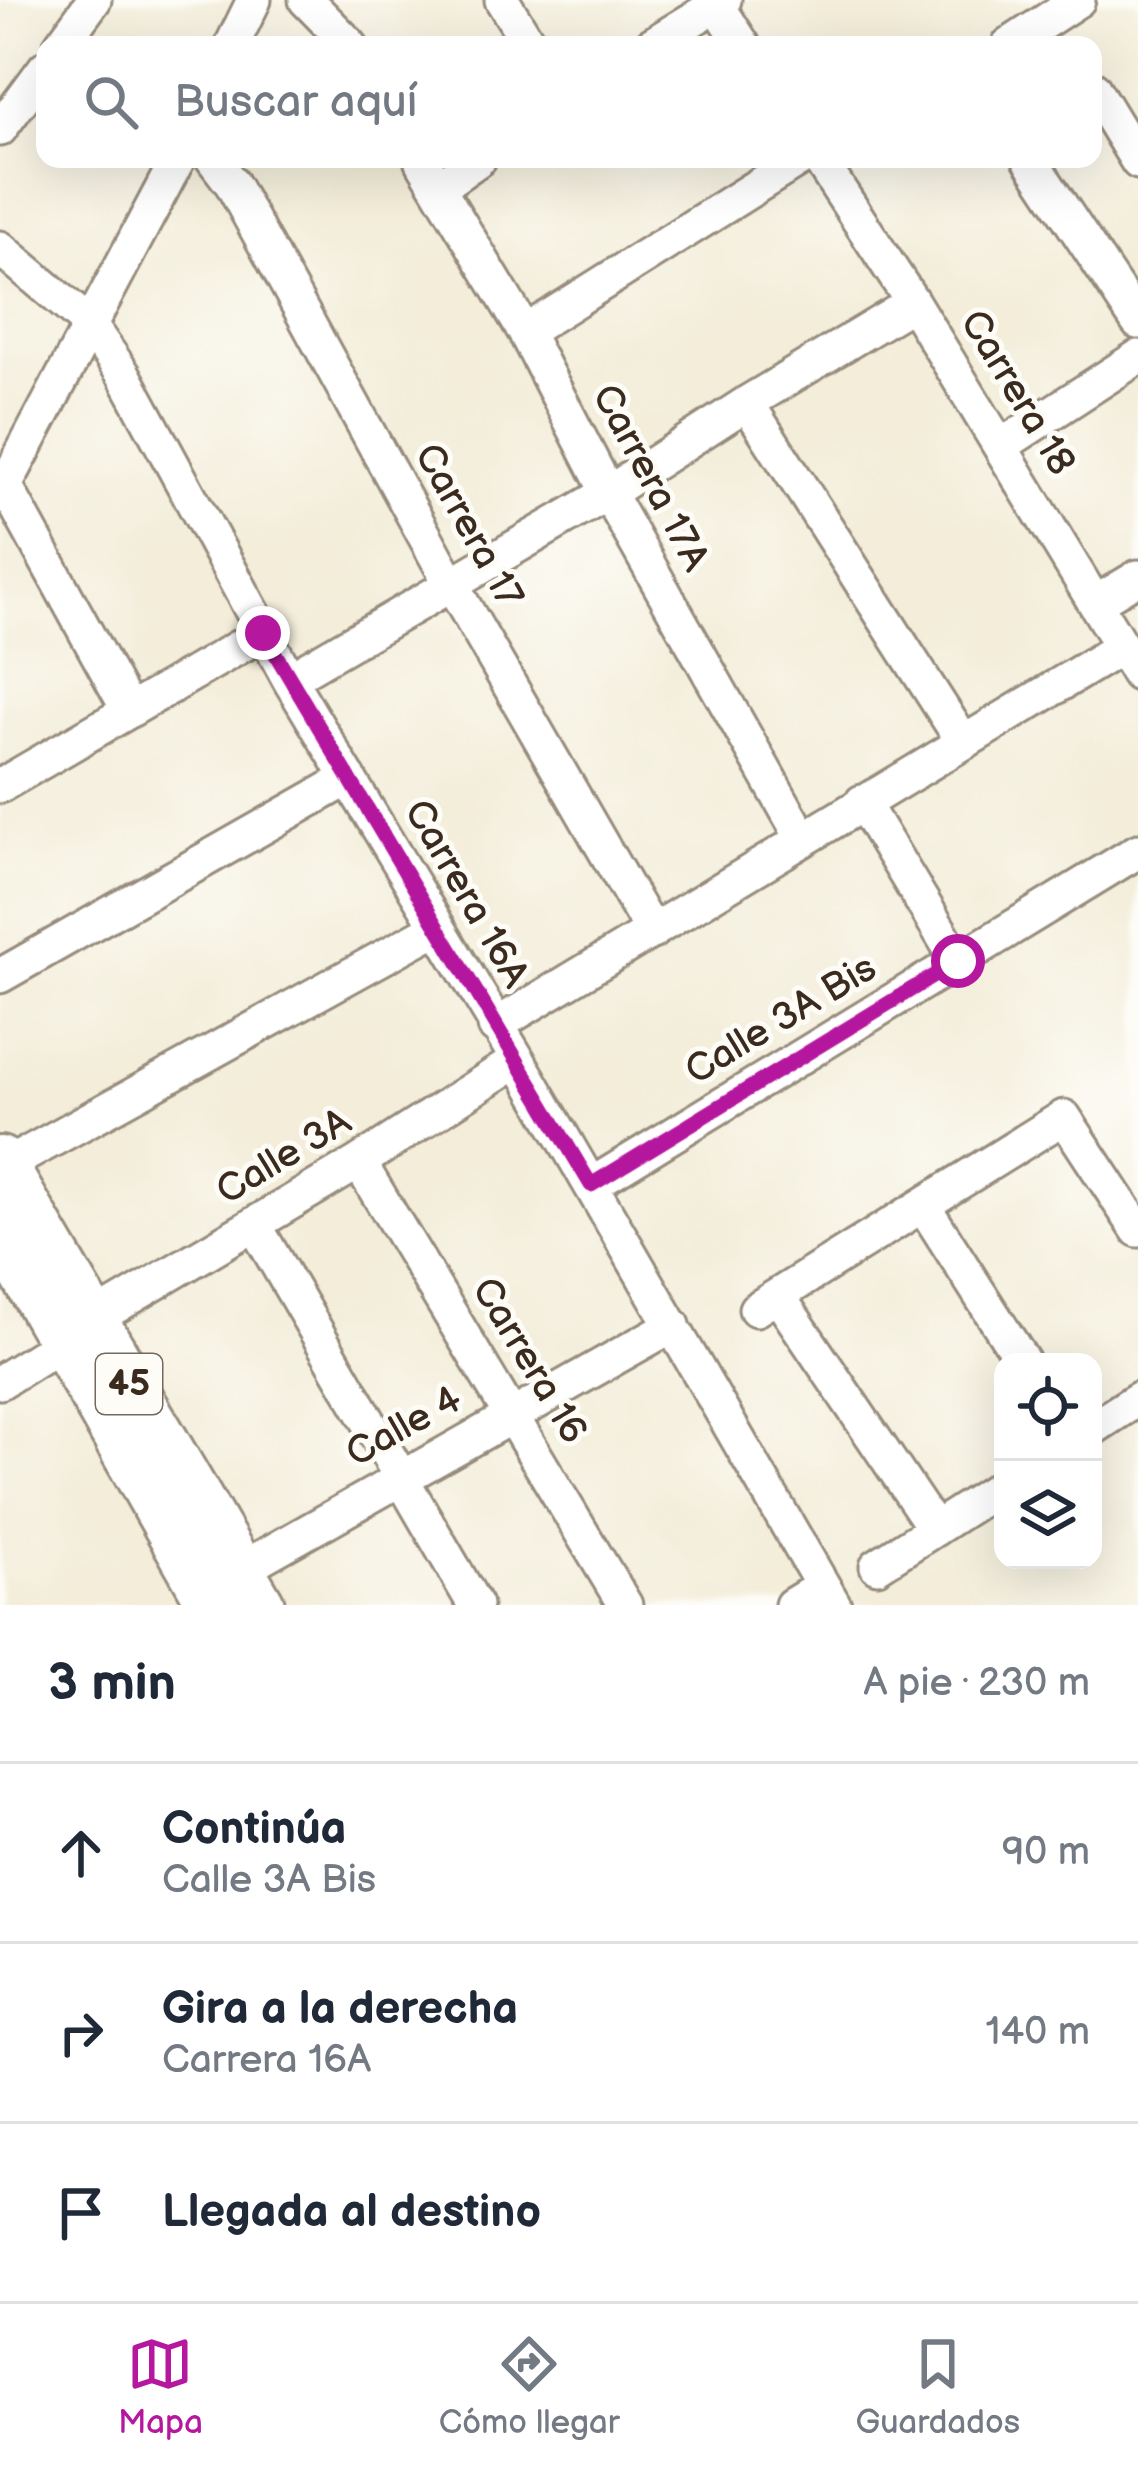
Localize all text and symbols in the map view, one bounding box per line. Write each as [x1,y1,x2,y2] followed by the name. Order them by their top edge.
[36,36,1102,168] search box
[78,69,144,135] icon: search
[174,75,417,130] text: Buscar aquí
[949,302,1085,484] street label: Carrera 18
[581,377,719,579] street label: Carrera 17A
[404,436,532,616] street label: Carrera 17
[236,606,290,660] route end
[393,792,539,996] street label: Carrera 16A
[931,934,985,988] route start
[677,945,885,1095] street label: Calle 3A Bis
[208,1099,360,1215] street label: Calle 3A
[461,1270,597,1452] street label: Carrera 16
[994,1353,1102,1569] map controls
[994,1353,1102,1461] button: locate
[96,1354,162,1414] road number: 45
[338,1376,470,1478] street label: Calle 4
[994,1461,1102,1569] button: layers
[48,1653,176,1714] text: 3 min
[863,1660,1090,1707] text: A pie · 230 m
[162,1802,346,1857] text: Continúa
[48,1820,114,1886] icon: ahead
[1002,1829,1090,1876] text: 90 m
[162,1857,376,1904] text: Calle 3A Bis
[162,1982,518,2037] text: Gira a la derecha
[48,2000,114,2066] icon: right
[985,2009,1090,2056] text: 140 m
[162,2037,371,2084] text: Carrera 16A
[48,2180,114,2246] icon: arrive
[162,2185,541,2240] text: Llegada al destino
[118,2331,203,2443] tab: Mapa
[439,2331,620,2443] tab: Cómo llegar
[855,2331,1020,2443] tab: Guardados

